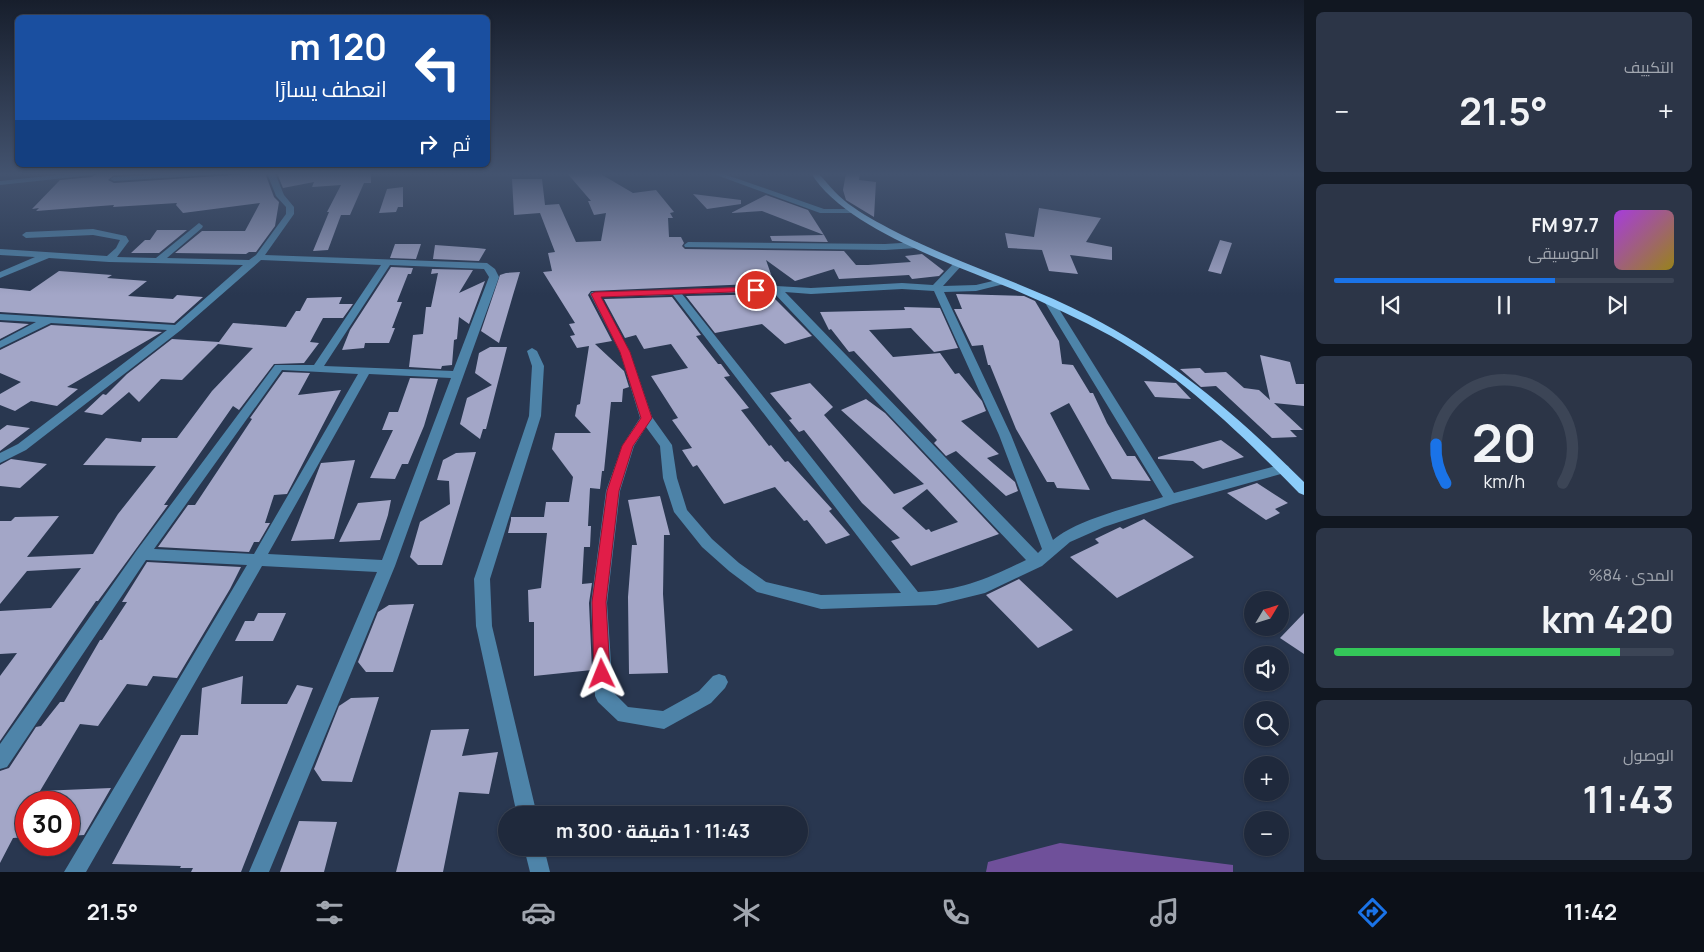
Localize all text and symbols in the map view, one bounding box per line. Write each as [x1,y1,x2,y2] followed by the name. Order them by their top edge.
[289,23,387,71] text: 120 m
[405,35,470,100] icon: left
[1624,56,1674,78] text: التكييف
[274,74,387,104] text: انعطف يسارًا
[1459,84,1548,136] text: 21.5°
[1334,92,1349,130] text: −
[1658,92,1674,130] text: +
[414,130,442,158] icon: right
[452,131,470,157] text: ثم
[1532,212,1599,238] text: 97.7 FM
[1528,242,1599,264] text: الموسيقى
[735,269,777,311] pin
[742,276,770,304] icon: arrive
[1377,291,1405,319] icon: previous
[1490,291,1518,319] icon: pause
[1603,291,1631,319] icon: next
[1471,407,1537,478] text: 20
[1483,469,1525,493] text: km/h
[1588,564,1674,586] text: المدى · 84%
[1244,591,1289,636] north arrow
[1244,591,1289,856] map controls
[1541,592,1674,644] text: 420 km
[1244,646,1289,691] button: sound
[575,647,627,699] position arrow
[1244,701,1289,746] button: search
[1623,744,1674,766] text: الوصول
[1244,756,1289,801] button: +
[1582,772,1674,824] text: 11:43
[15,791,80,856] speed limit sign: 30
[1244,811,1289,856] button: −
[556,818,750,844] text: 11:43 · 1 دقيقة · 300 m
[312,895,347,930] icon: filters
[521,895,556,930] icon: car
[729,895,764,930] icon: climate
[938,895,973,930] icon: phone
[1147,895,1182,930] icon: music
[1355,895,1390,930] icon: directions
[87,897,138,927] text: 21.5°
[1564,897,1617,927] text: 11:42

